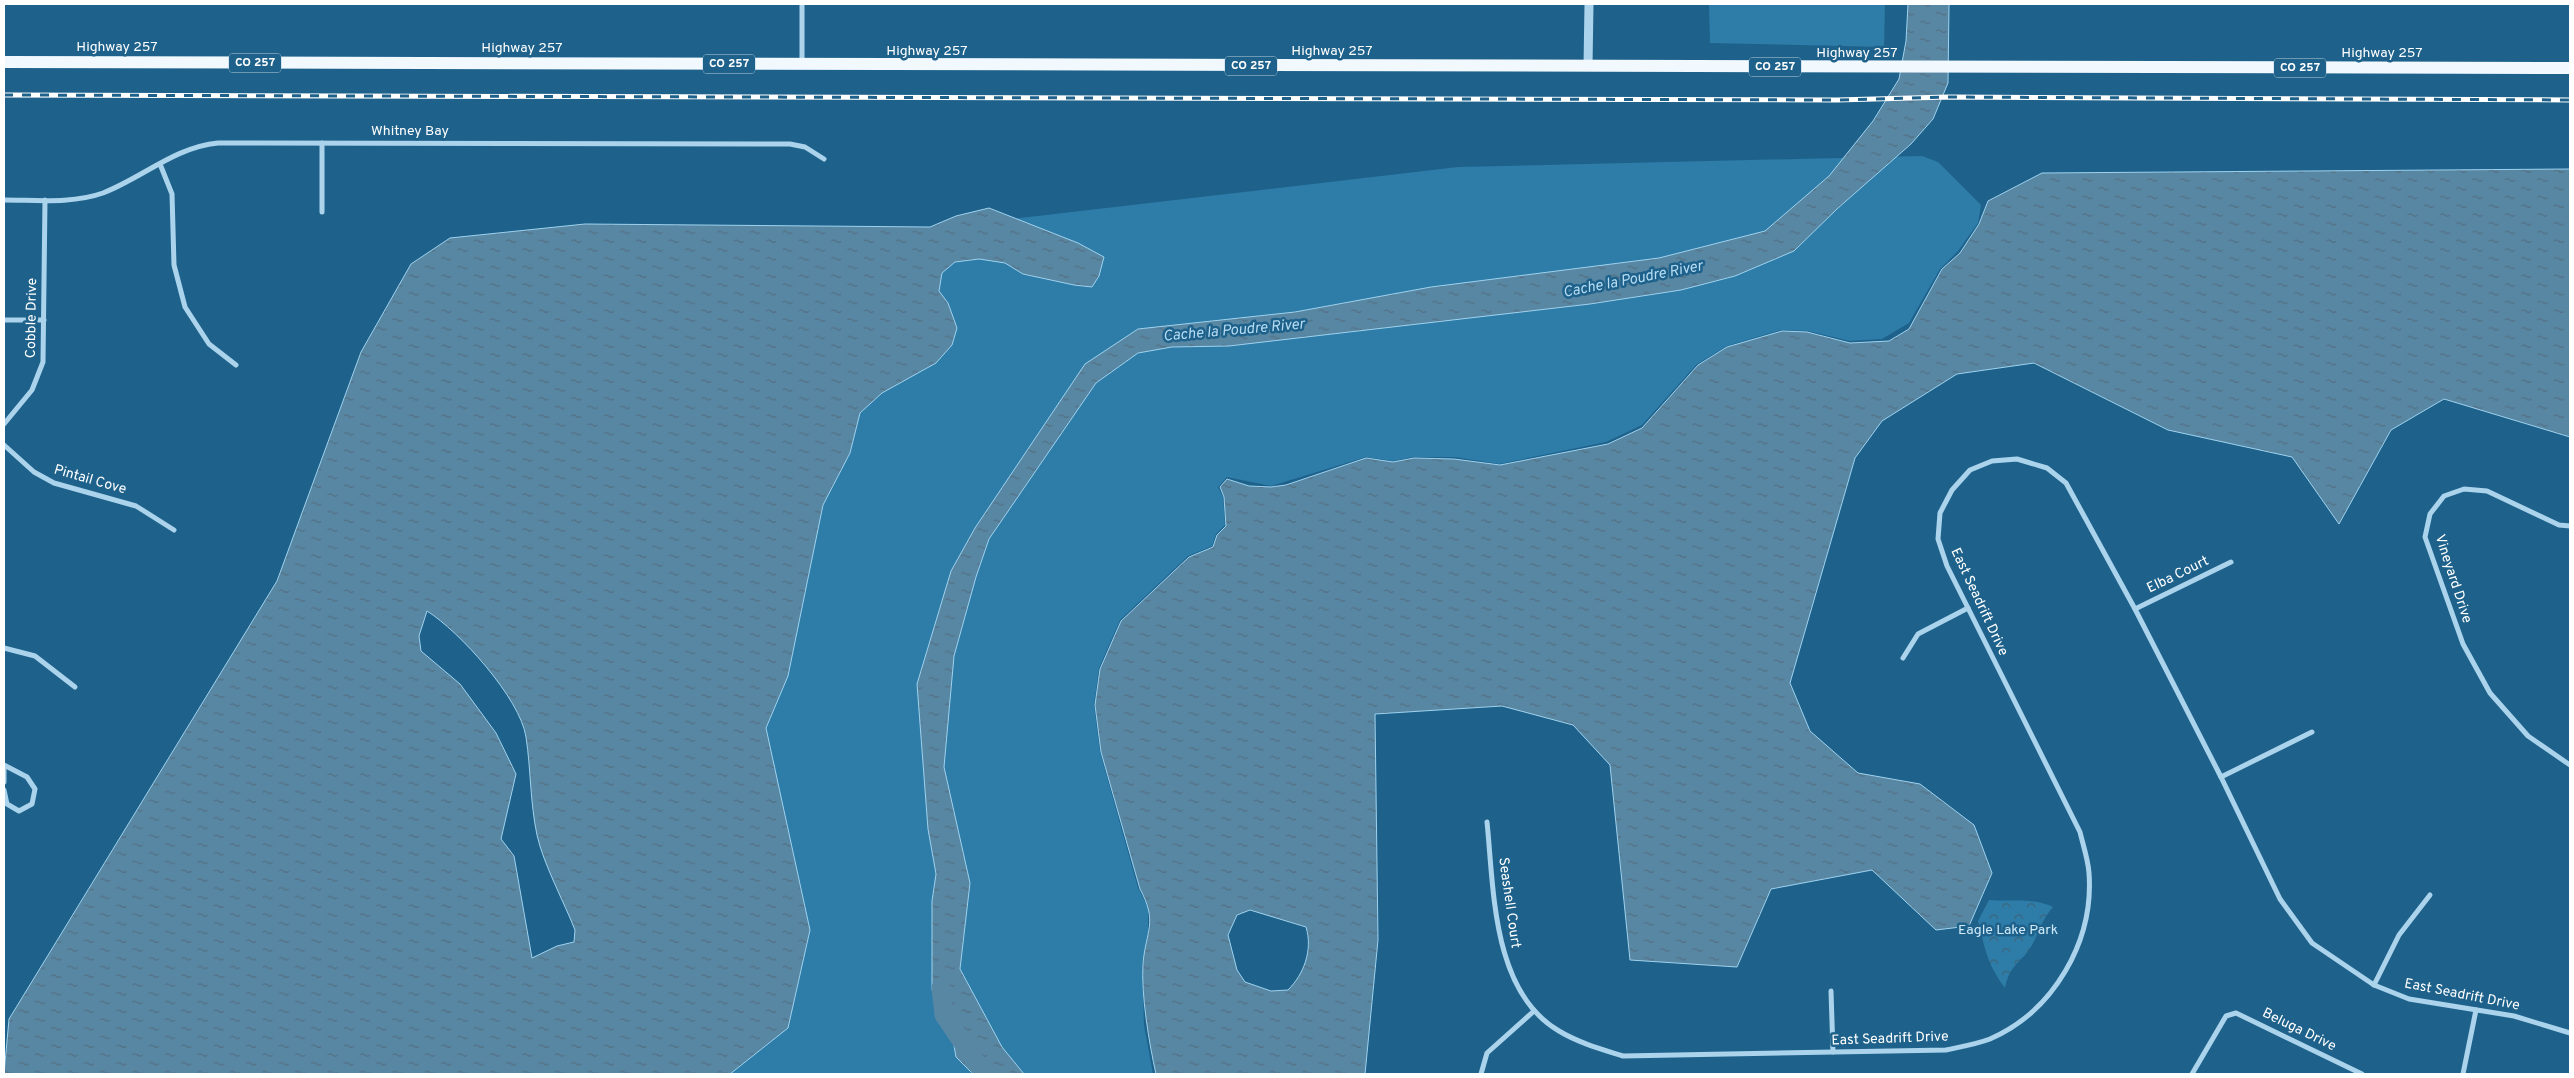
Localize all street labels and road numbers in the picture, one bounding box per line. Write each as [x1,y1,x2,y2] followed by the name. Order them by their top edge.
[76,39,158,56] street label: Highway 257
[481,40,563,57] street label: Highway 257
[886,43,968,60] street label: Highway 257
[1291,43,1373,60] street label: Highway 257
[1816,45,1898,62] street label: Highway 257
[2341,45,2423,62] street label: Highway 257
[229,54,281,72] road number: CO 257
[703,54,755,74] road number: CO 257
[1225,56,1277,76] road number: CO 257
[1749,58,1801,76] road number: CO 257
[2274,58,2326,78] road number: CO 257
[371,123,449,140] street label: Whitney Bay
[23,278,41,358] street label: Cobble Drive
[52,462,128,498] street label: Pintail Cove
[2431,533,2475,625] street label: Vineyard Drive
[1947,545,2011,659] street label: East Seadrift Drive
[2144,553,2212,597] street label: Elba Court
[1494,856,1524,950] street label: Seashell Court
[2403,975,2521,1015] street label: East Seadrift Drive
[2259,1005,2339,1055] street label: Beluga Drive
[1831,1028,1949,1050] street label: East Seadrift Drive

